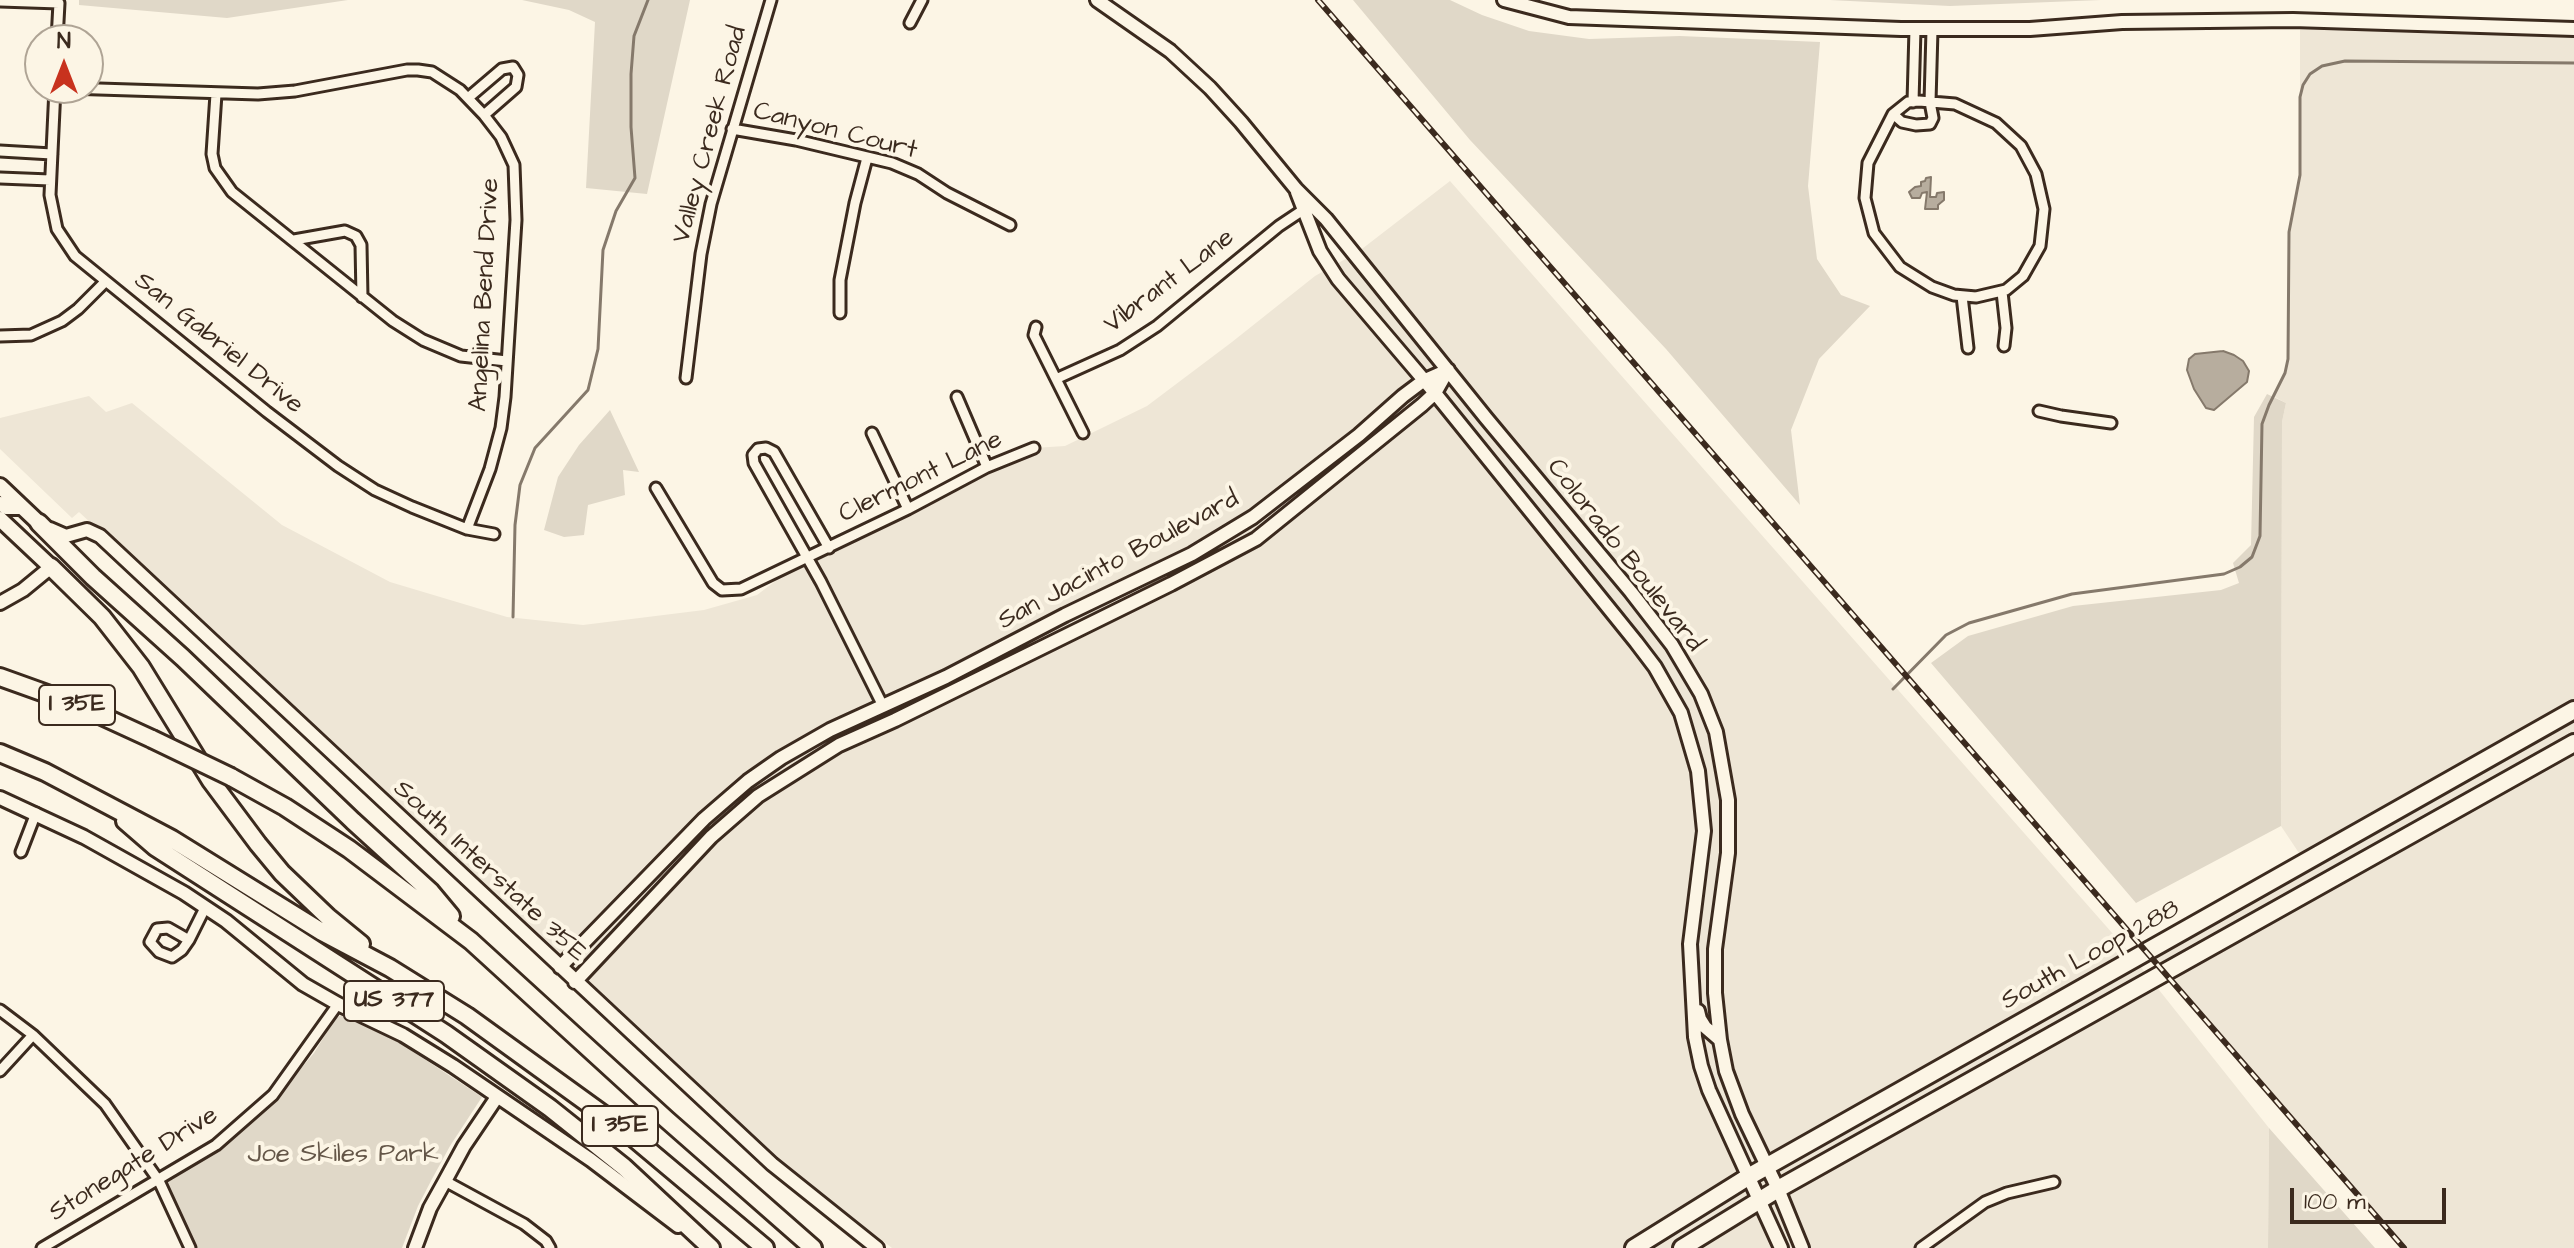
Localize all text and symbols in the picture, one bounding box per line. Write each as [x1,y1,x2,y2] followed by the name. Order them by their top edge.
[667,23,755,247] street label: Valley Creek Road
[24,24,104,104] north arrow
[57,26,71,57] text: N
[750,97,920,167] street label: Canyon Court
[464,177,508,413] street label: Angelina Bend Drive
[1099,223,1241,341] street label: Vibrant Lane
[127,266,309,422] street label: San Gabriel Drive
[834,425,1008,531] street label: Clermont Lane
[1539,453,1709,659] street label: Colorado Boulevard
[993,484,1245,638] street label: San Jacinto Boulevard
[39,685,115,725] road number: I 35E
[386,774,592,970] street label: South Interstate 35E
[1996,894,2186,1018] street label: South Loop 288
[344,981,444,1021] road number: US 377
[44,1101,224,1229] street label: Stonegate Drive
[582,1106,658,1146] road number: I 35E
[247,1140,439,1172] park label: Joe Skiles Park
[2294,1172,2450,1222] scale bar
[2304,1185,2366,1219] text: 100 m

